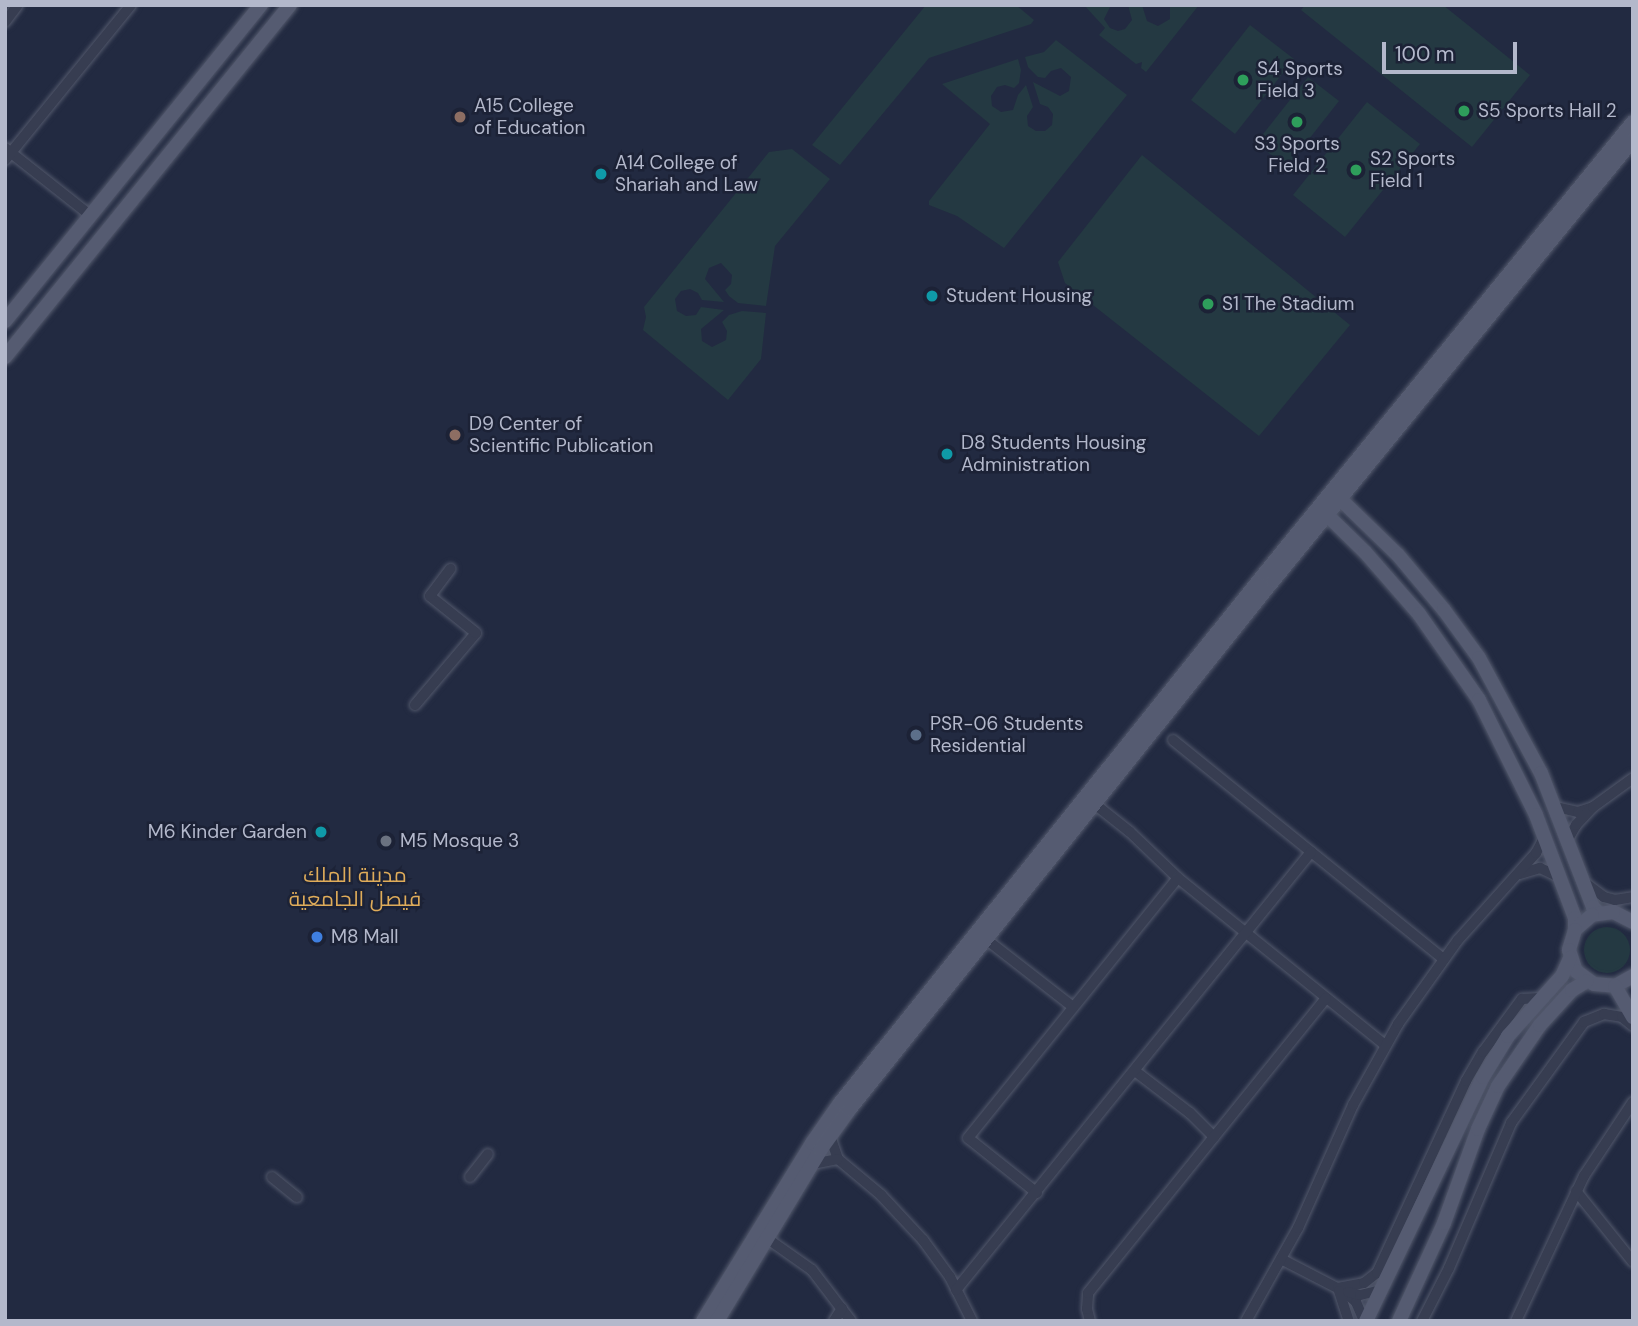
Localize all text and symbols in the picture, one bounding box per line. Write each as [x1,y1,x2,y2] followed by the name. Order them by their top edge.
[1386,28,1521,72] scale bar
[1395,40,1455,68] text: 100 m
[1257,58,1343,102] place label: S4 Sports Field 3
[1235,72,1251,88] marker: S4 Sports Field 3
[474,95,585,139] place label: A15 College of Education
[1478,100,1617,122] place label: S5 Sports Hall 2
[1456,103,1472,119] marker: S5 Sports Hall 2
[452,109,468,125] marker: A15 College of Education
[1289,114,1305,130] marker: S3 Sports Field 2
[1254,133,1340,177] place label: S3 Sports Field 2
[1370,148,1455,192] place label: S2 Sports Field 1
[615,152,758,196] place label: A14 College of Shariah and Law
[1348,162,1364,178] marker: S2 Sports Field 1
[593,166,609,182] marker: A14 College of Shariah and Law
[946,285,1092,307] place label: Student Housing
[924,288,940,304] marker: Student Housing
[1222,293,1355,315] place label: S1 The Stadium
[1200,296,1216,312] marker: S1 The Stadium
[469,413,653,457] place label: D9 Center of Scientific Publication
[447,427,463,443] marker: D9 Center of Scientific Publication
[961,432,1146,476] place label: D8 Students Housing Administration
[939,446,955,462] marker: D8 Students Housing Administration
[930,713,1084,757] place label: PSR-06 Students Residential
[908,727,924,743] marker: PSR-06 Students Residential
[148,821,307,843] place label: M6 Kinder Garden
[313,824,329,840] marker: M6 Kinder Garden
[400,830,519,852] place label: M5 Mosque 3
[378,833,394,849] marker: M5 Mosque 3
[289,862,421,912] district label: مدينة الملك فيصل الجامعية
[331,926,398,948] place label: M8 Mall
[309,929,325,945] marker: M8 Mall

